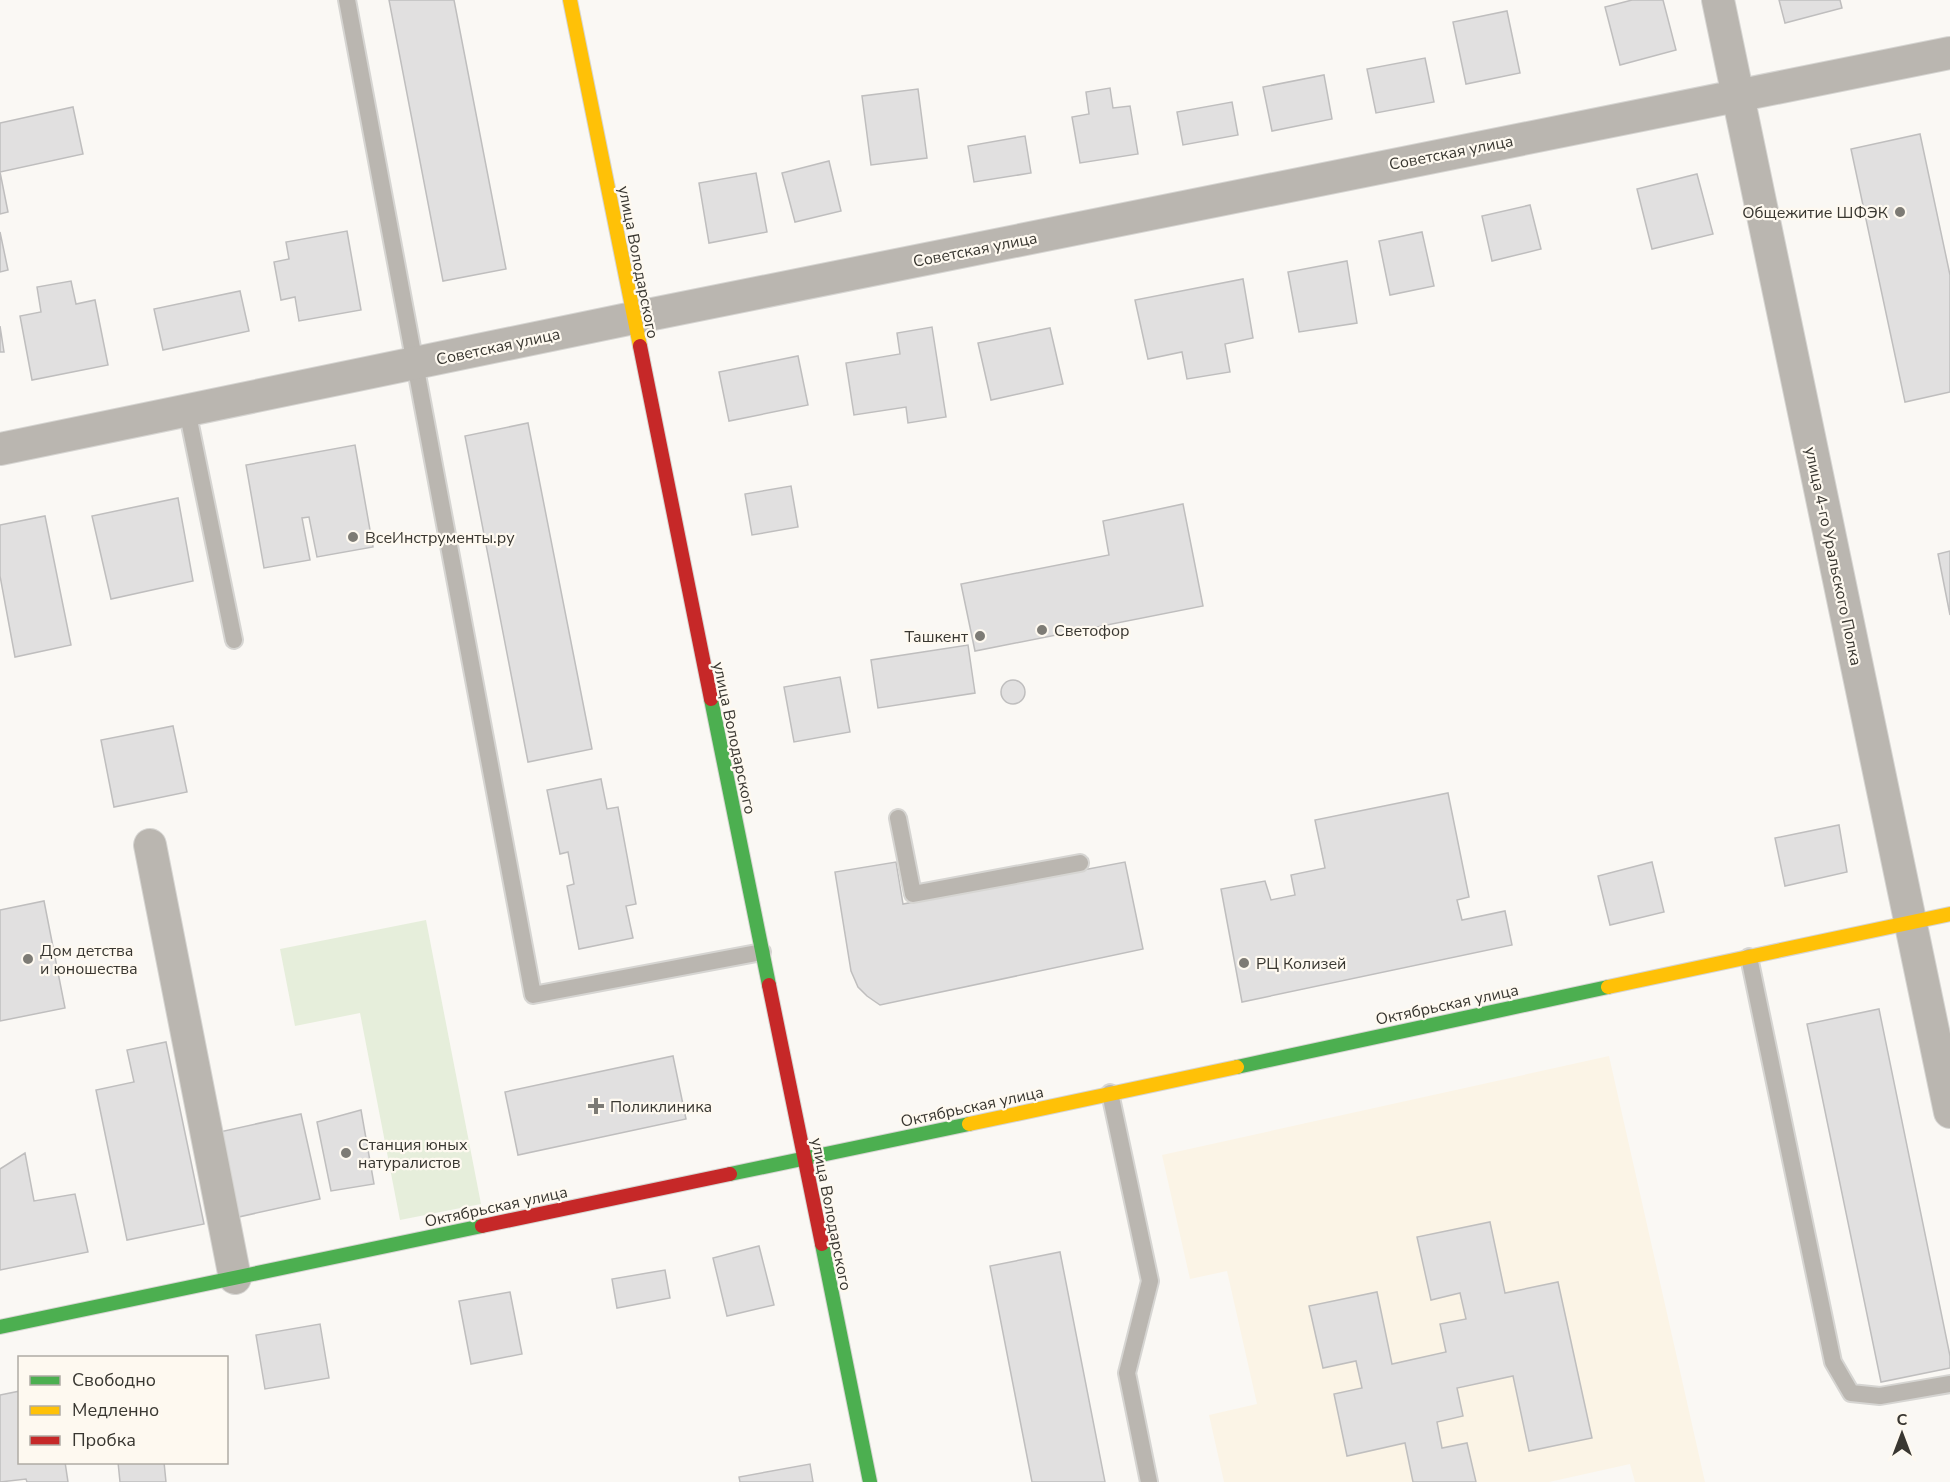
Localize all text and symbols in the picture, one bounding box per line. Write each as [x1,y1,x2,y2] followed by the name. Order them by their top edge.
[1387,130,1515,176] street label: Советская улица
[612,184,664,341] street label: улица Володарского
[1742,202,1889,224] place label: Общежитие ШФЭК
[1893,205,1907,219] marker: Общежитие ШФЭК
[911,227,1039,273] street label: Советская улица
[434,323,562,371] street label: Советская улица
[1799,445,1867,668] street label: улица 4-го Уральского Полка
[365,527,515,549] place label: ВсеИнструменты.ру
[346,530,360,544] marker: ВсеИнструменты.ру
[1054,620,1130,642] place label: Светофор
[1035,623,1049,637] marker: Светофор
[905,626,969,648] place label: Ташкент
[973,629,987,643] marker: Ташкент
[707,660,761,816] street label: улица Володарского
[40,940,138,980] place label: Дом детства и юношества
[21,952,35,966] marker: Дом детства и юношества
[1256,953,1346,975] place label: РЦ Колизей
[1237,956,1251,970] marker: РЦ Колизей
[1374,979,1521,1031] street label: Октябрьская улица
[899,1081,1046,1133] street label: Октябрьская улица
[610,1096,712,1118] place label: Поликлиника
[587,1097,605,1115] marker: Поликлиника
[358,1134,468,1174] place label: Станция юных натуралистов
[805,1136,857,1293] street label: улица Володарского
[339,1146,353,1160] marker: Станция юных натуралистов
[423,1181,570,1233] street label: Октябрьская улица
[18,1356,228,1464] legend
[72,1368,156,1392] text: Свободно
[72,1398,159,1422] text: Медленно
[1872,1404,1932,1464] north arrow
[1897,1409,1908,1431] text: С
[72,1428,136,1452] text: Пробка

